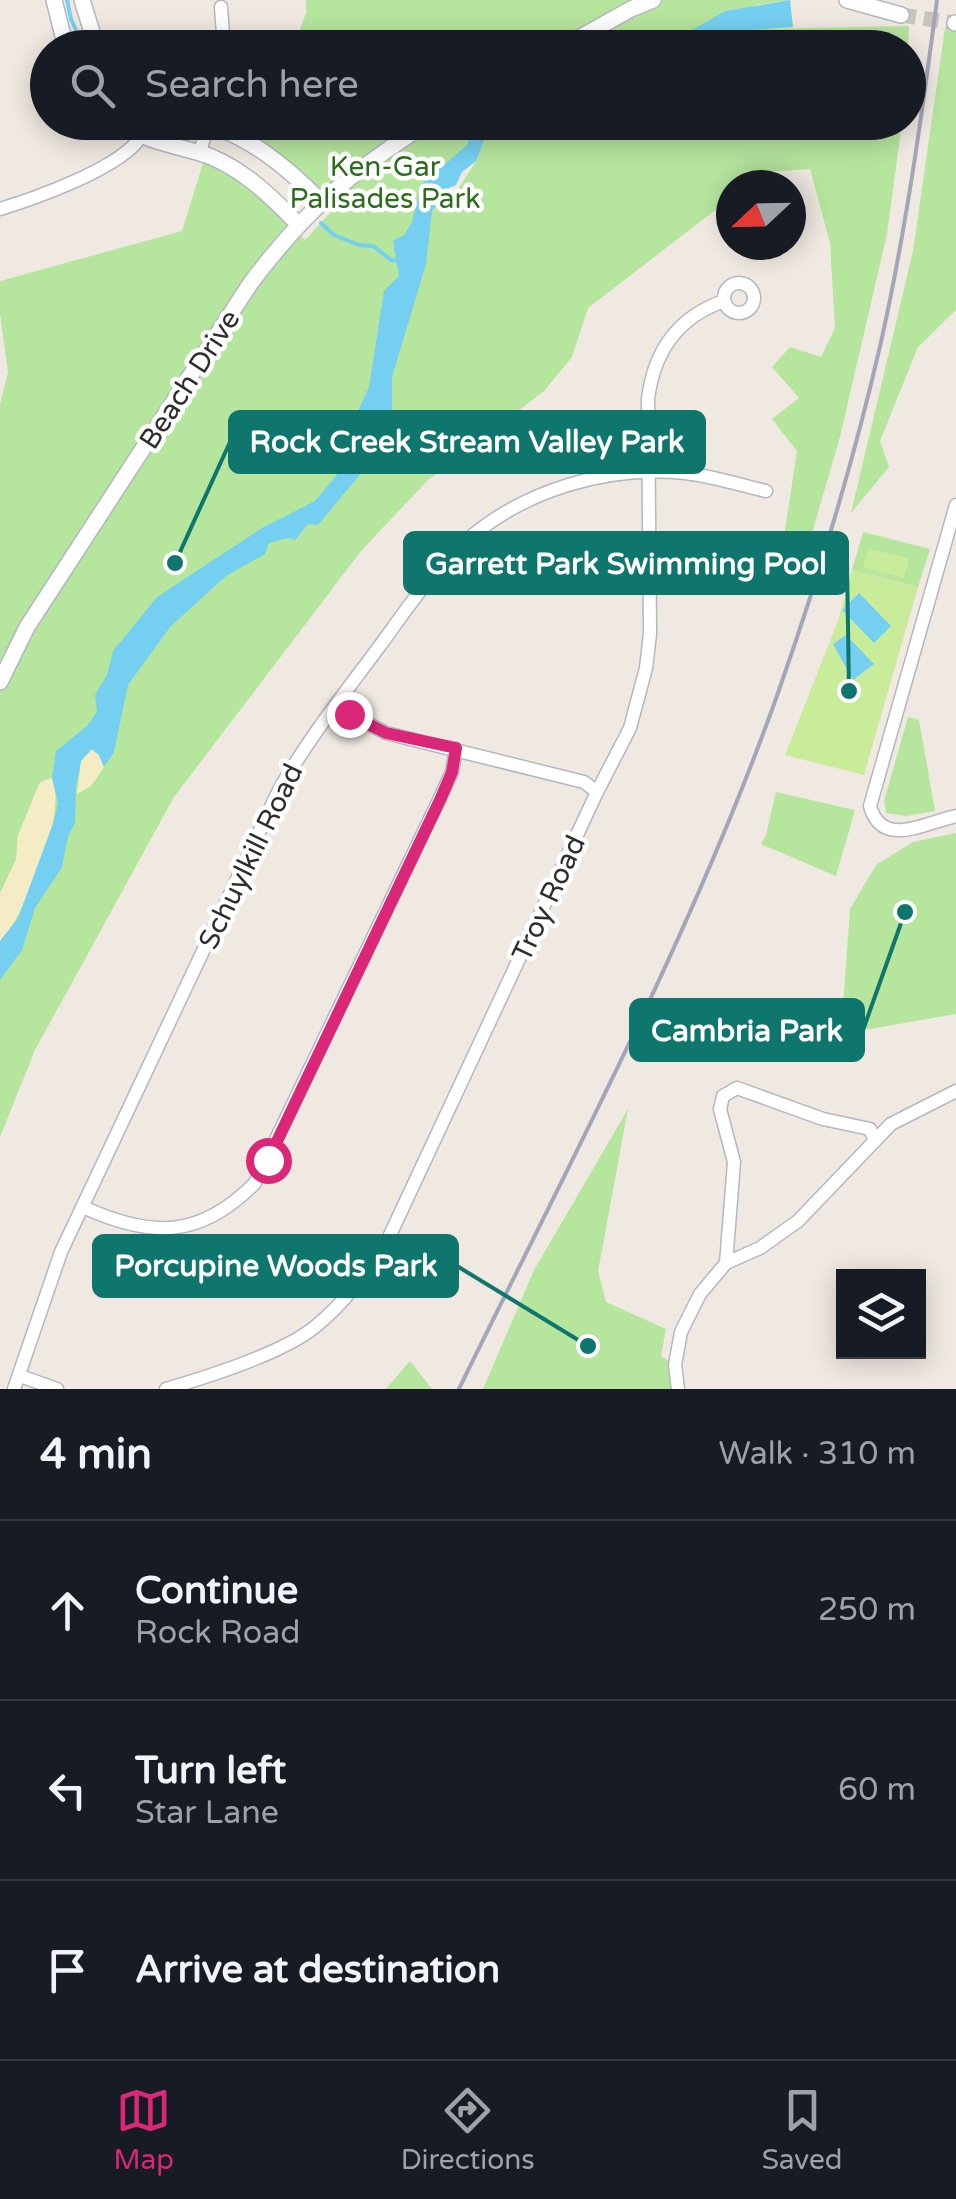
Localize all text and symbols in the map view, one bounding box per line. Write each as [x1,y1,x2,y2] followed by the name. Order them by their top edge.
[30,30,926,140] search box
[65,58,120,113] icon: search
[145,62,359,108] text: Search here
[290,150,481,216] park label: Ken-Gar Palisades Park
[716,170,806,260] north arrow
[132,304,247,456] street label: Beach Drive
[230,412,704,472] callout: Rock Creek Stream Valley Park
[250,424,684,461] text: Rock Creek Stream Valley Park
[405,533,847,593] callout: Garrett Park Swimming Pool
[425,546,827,583] text: Garrett Park Swimming Pool
[327,692,373,738] route end
[191,758,310,955] street label: Schuylkill Road
[505,830,593,967] street label: Troy Road
[631,1000,863,1060] callout: Cambria Park
[651,1013,843,1050] text: Cambria Park
[246,1138,292,1184] route start
[94,1236,457,1296] callout: Porcupine Woods Park
[114,1248,438,1285] text: Porcupine Woods Park
[836,1269,926,1359] map controls
[836,1269,926,1359] button: layers
[40,1429,152,1480] text: 4 min
[719,1435,916,1473] text: Walk · 310 m
[135,1568,298,1614] text: Continue
[40,1583,95,1638] icon: ahead
[818,1591,916,1629] text: 250 m
[135,1614,300,1652] text: Rock Road
[135,1748,286,1794] text: Turn left
[40,1763,95,1818] icon: left
[838,1771,916,1809] text: 60 m
[135,1794,279,1832] text: Star Lane
[40,1943,95,1998] icon: arrive
[135,1947,500,1993] text: Arrive at destination
[113,2083,174,2177] tab: Map
[401,2083,535,2177] tab: Directions
[762,2083,843,2177] tab: Saved

